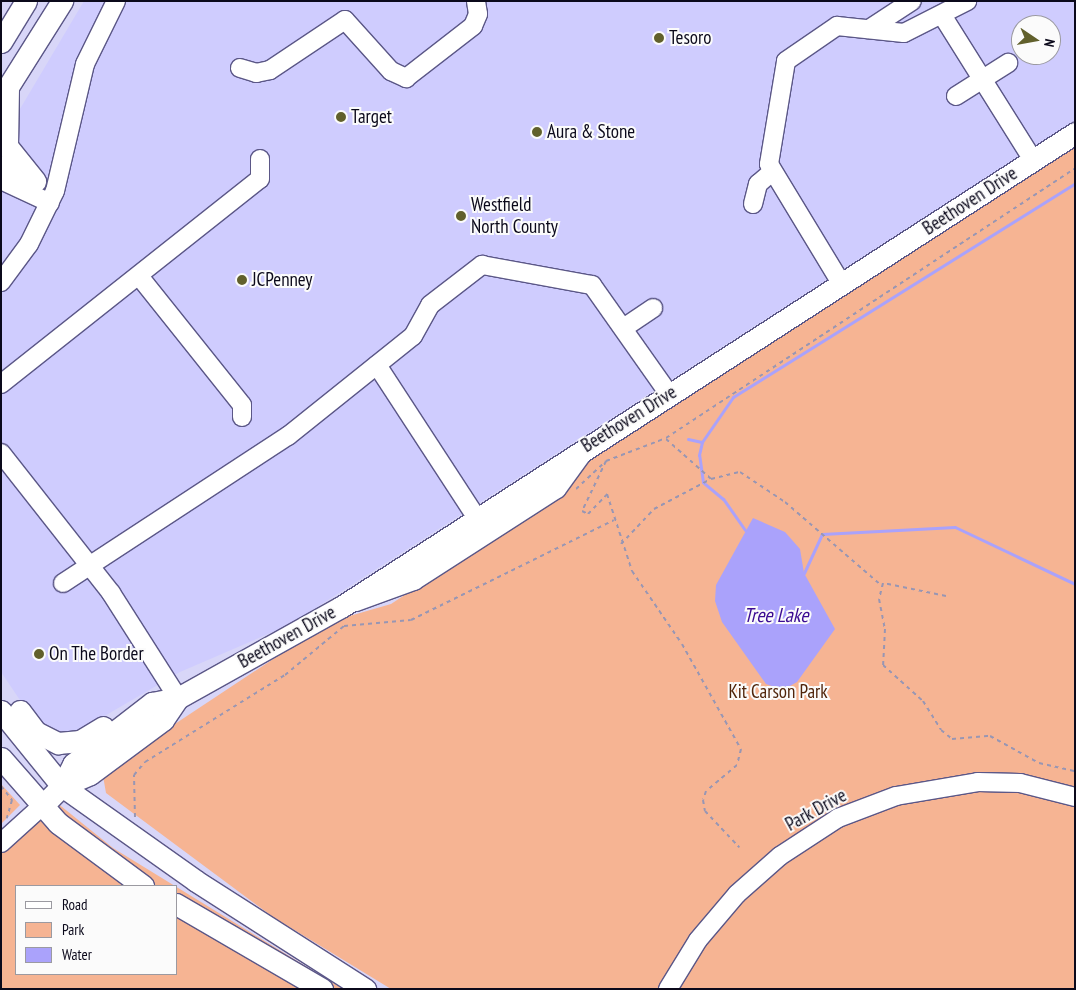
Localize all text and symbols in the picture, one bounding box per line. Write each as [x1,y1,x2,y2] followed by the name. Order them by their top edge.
[1011,15,1061,65] north arrow
[669,27,711,49] place label: Tesoro
[653,32,665,44] marker: Tesoro
[1040,37,1059,48] text: N
[351,106,392,128] place label: Target
[335,111,347,123] marker: Target
[547,121,635,143] place label: Aura & Stone
[531,126,543,138] marker: Aura & Stone
[918,162,1022,240] street label: Beethoven Drive
[471,194,558,238] place label: Westfield North County
[455,210,467,222] marker: Westfield North County
[252,269,312,291] place label: JCPenney
[236,274,248,286] marker: JCPenney
[577,381,681,457] street label: Beethoven Drive
[234,601,340,673] street label: Beethoven Drive
[743,603,809,627] water label: Tree Lake
[49,643,144,665] place label: On The Border
[33,648,45,660] marker: On The Border
[728,681,828,703] park label: Kit Carson Park
[781,784,851,836] street label: Park Drive
[15,885,178,975] legend
[62,895,88,914] text: Road
[62,920,84,939] text: Park
[62,945,92,964] text: Water

